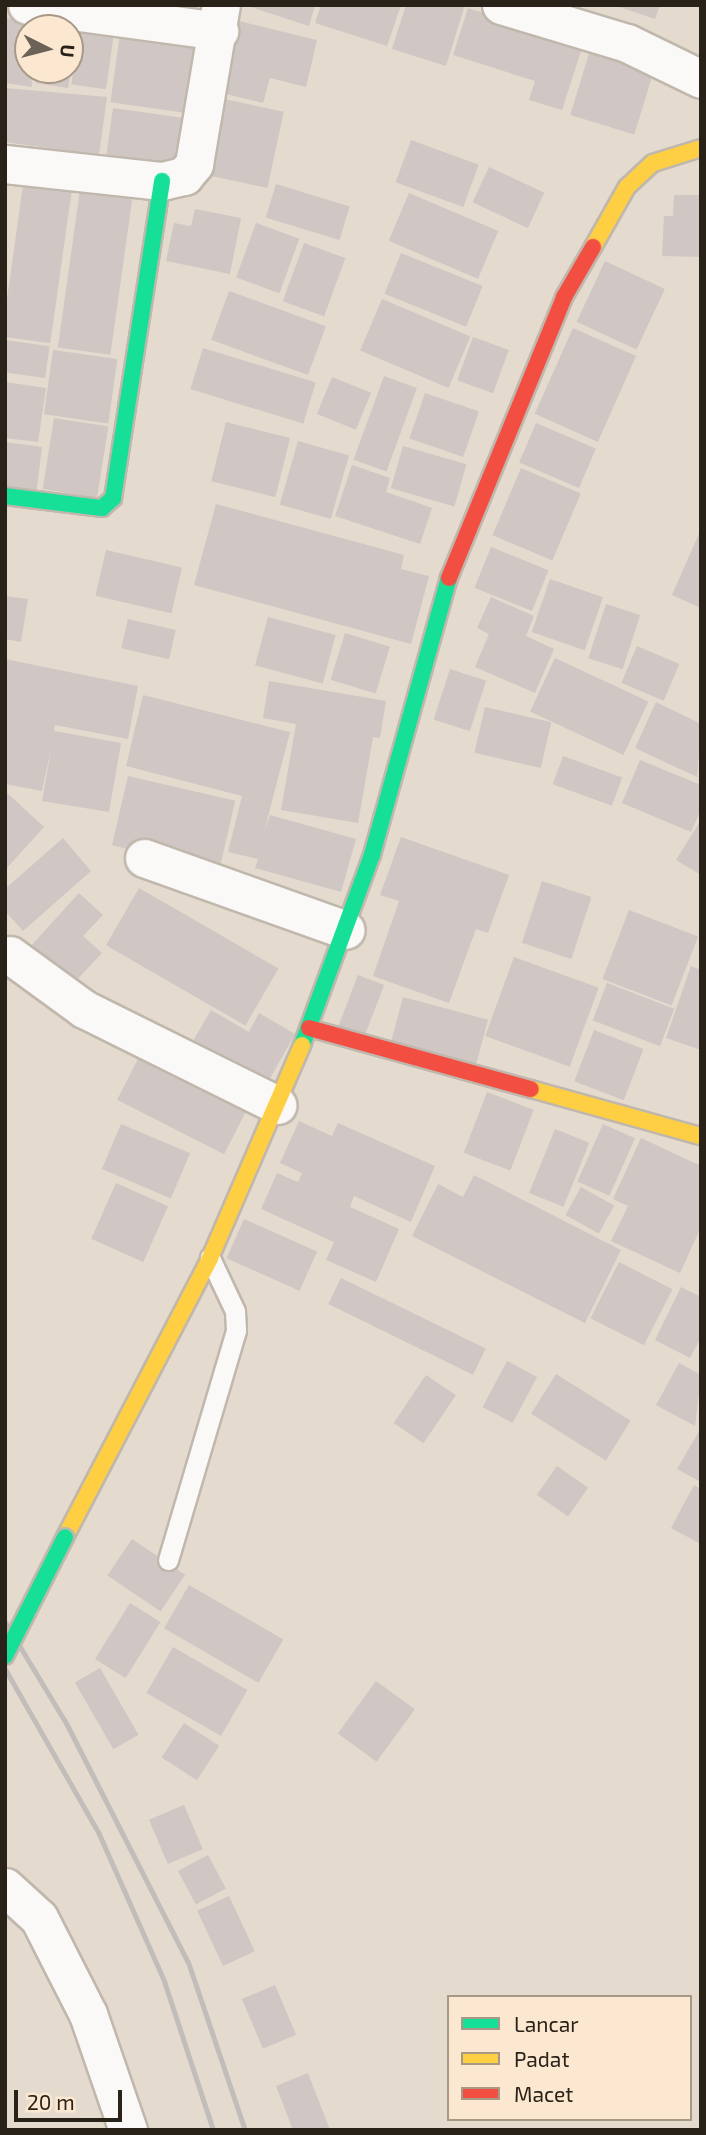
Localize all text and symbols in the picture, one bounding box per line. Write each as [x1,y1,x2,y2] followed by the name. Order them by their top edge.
[14,14,84,84] north arrow
[56,43,81,59] text: U
[447,1995,692,2121] legend
[514,2011,579,2036] text: Lancar
[514,2046,569,2071] text: Padat
[18,2076,126,2120] scale bar
[514,2081,573,2106] text: Macet
[27,2089,75,2114] text: 20 m

